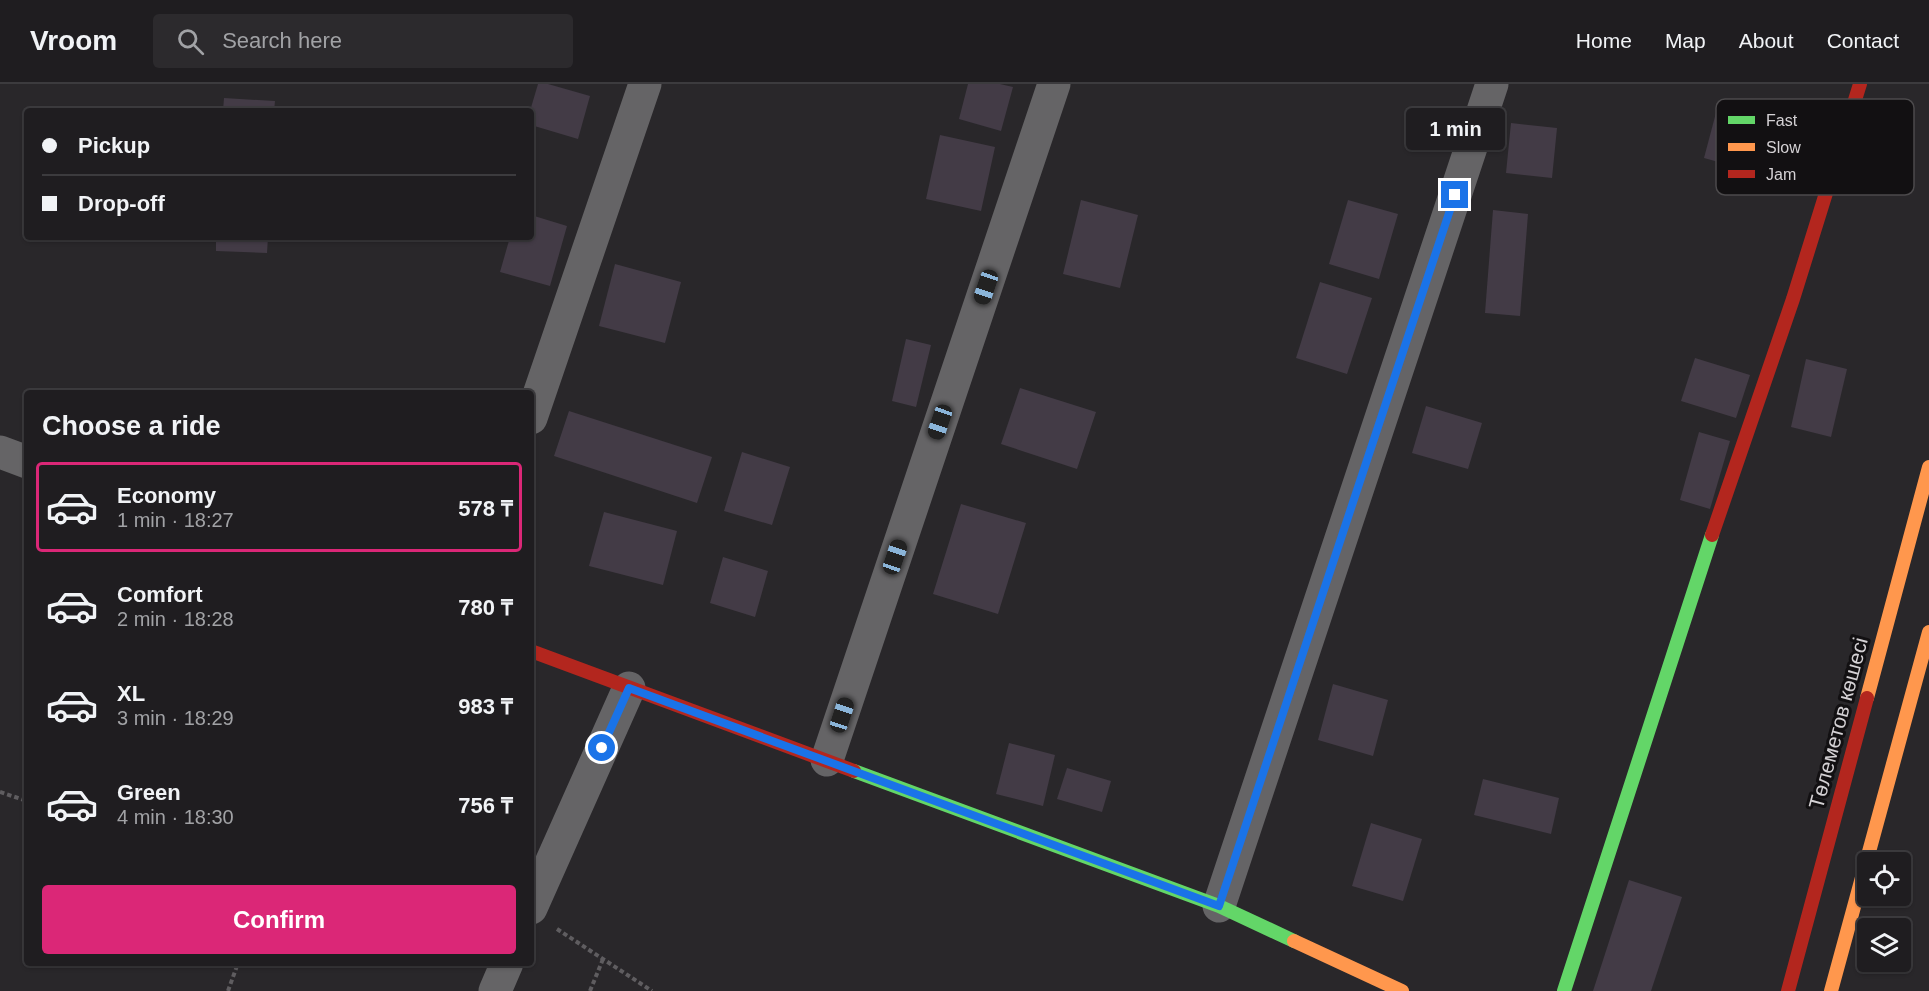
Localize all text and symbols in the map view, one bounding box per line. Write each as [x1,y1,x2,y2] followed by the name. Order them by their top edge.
[153,14,573,68] search box
[30,25,117,56] text: Vroom
[174,25,207,58] icon: search
[222,28,342,53] text: Search here
[1576,29,1632,52] text: Home
[1665,29,1706,52] text: Map
[1739,29,1794,52] text: About
[1827,29,1899,52] text: Contact
[1716,99,1914,195] legend
[1406,108,1504,150] callout: 1 min
[1766,112,1798,129] text: Fast
[1429,118,1482,140] text: 1 min
[78,133,150,158] text: Pickup
[1766,139,1801,156] text: Slow
[1766,166,1796,183] text: Jam
[1441,181,1468,208] route end
[78,191,165,216] text: Drop-off
[972,267,1000,307] car
[926,402,954,442] car
[42,411,221,441] text: Choose a ride
[45,480,99,534] icon: car
[117,483,216,508] text: Economy
[458,496,513,521] text: 578 ₸
[117,509,234,531] text: 1 min · 18:27
[881,537,909,577] car
[45,579,99,633] icon: car
[117,582,203,607] text: Comfort
[458,595,513,620] text: 780 ₸
[117,608,234,630] text: 2 min · 18:28
[1804,635,1872,811] street label: Төлеметов көшесі
[45,678,99,732] icon: car
[117,681,145,706] text: XL
[458,694,513,719] text: 983 ₸
[828,695,856,735] car
[117,707,234,729] text: 3 min · 18:29
[588,734,615,761] route start
[45,777,99,831] icon: car
[117,780,181,805] text: Green
[458,793,513,818] text: 756 ₸
[117,806,234,828] text: 4 min · 18:30
[1857,852,1911,972] map controls
[1857,852,1911,906] button: locate
[42,885,516,954] button: Confirm
[1857,918,1911,972] button: layers

